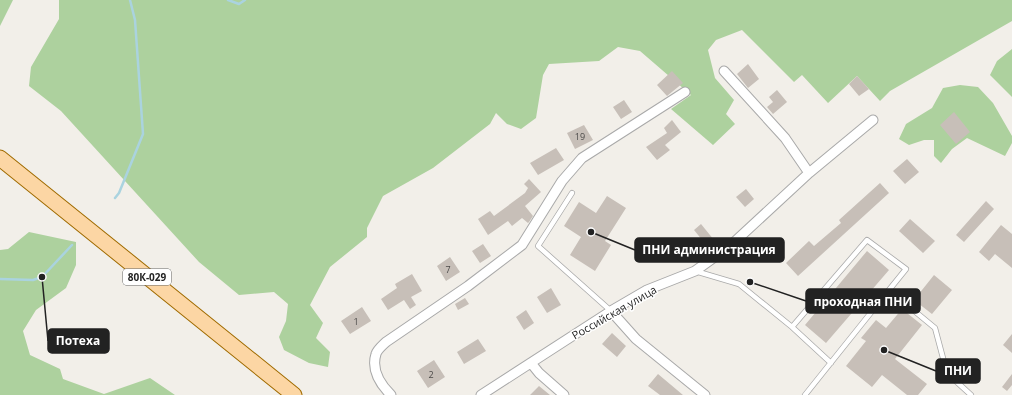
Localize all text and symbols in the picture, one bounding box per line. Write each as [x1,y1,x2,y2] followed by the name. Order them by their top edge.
[575,130,585,143] house number: 19
[635,238,784,262] callout: ПНИ администрация
[642,241,776,258] text: ПНИ администрация
[445,263,451,276] house number: 7
[123,269,171,285] road number: 80К-029
[569,282,659,342] street label: Российская улица
[806,289,920,313] callout: проходная ПНИ
[814,293,912,310] text: проходная ПНИ
[353,315,359,328] house number: 1
[48,329,109,353] callout: Потеха
[56,332,100,349] text: Потеха
[936,359,980,383] callout: ПНИ
[944,362,972,379] text: ПНИ
[428,368,434,381] house number: 2

